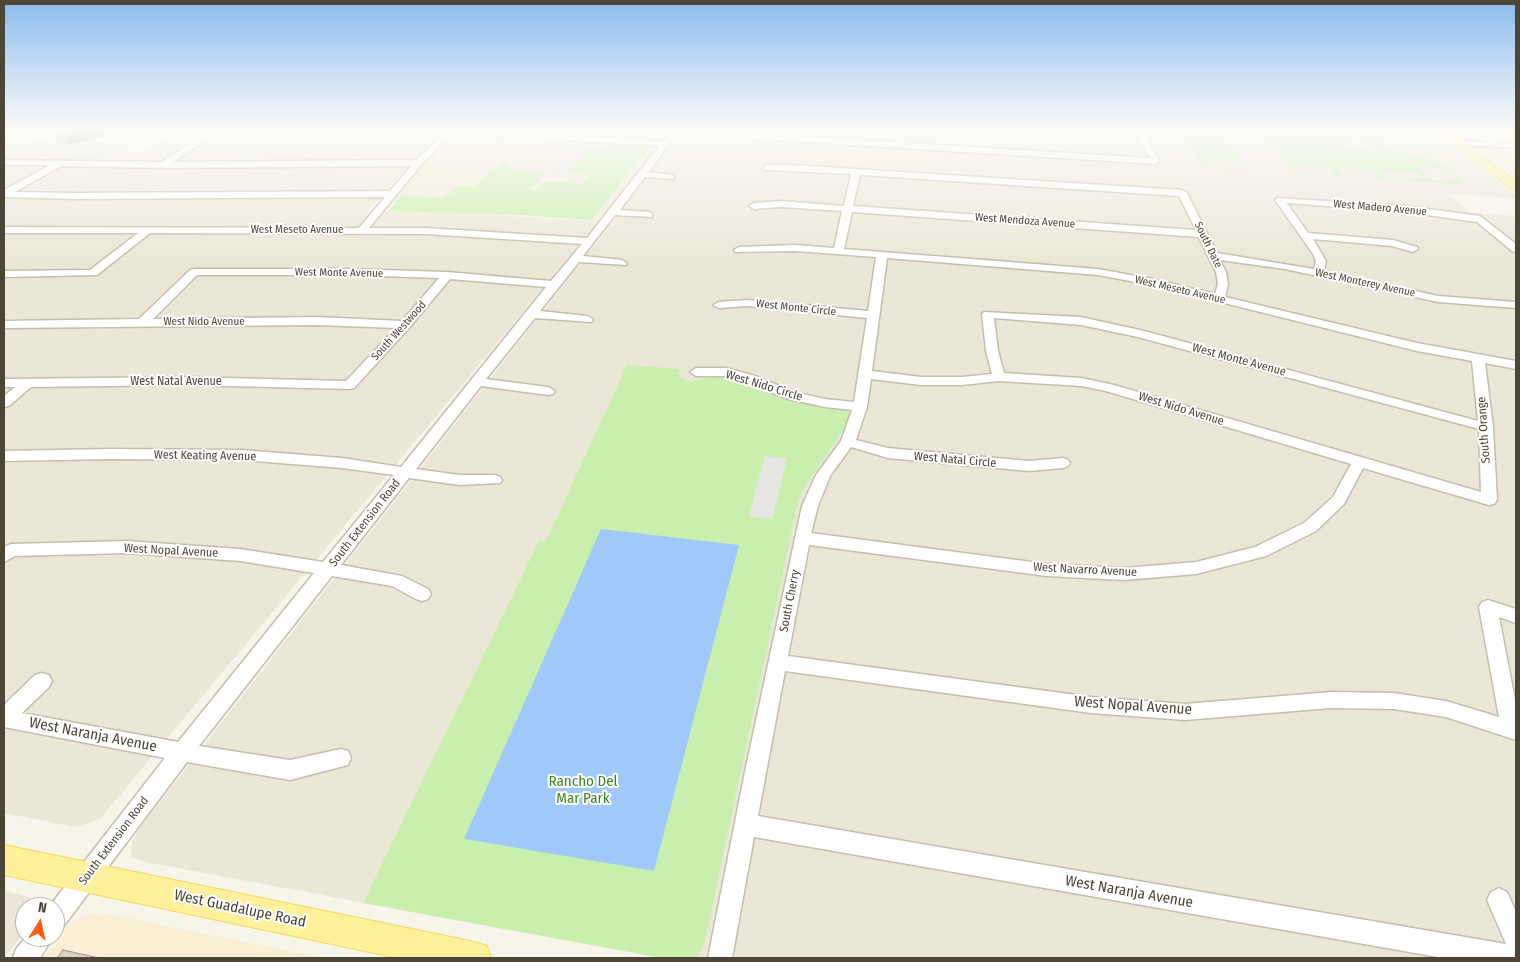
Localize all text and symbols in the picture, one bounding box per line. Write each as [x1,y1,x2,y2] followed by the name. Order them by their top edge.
[1333,197,1427,219] street label: West Madero Avenue
[974,211,1076,231] street label: West Mendoza Avenue
[1191,220,1225,270] street label: South Date
[251,223,343,237] street label: West Meseto Avenue
[295,266,383,280] street label: West Monte Avenue
[1314,266,1416,300] street label: West Monterey Avenue
[1133,273,1227,307] street label: West Meseto Avenue
[755,297,837,319] street label: West Monte Circle
[369,299,429,363] street label: South Westwood
[163,315,245,329] street label: West Nido Avenue
[1191,341,1287,379] street label: West Monte Avenue
[724,367,804,405] street label: West Nido Circle
[130,375,222,389] street label: West Natal Avenue
[1137,389,1225,429] street label: West Nido Avenue
[1474,396,1494,464] street label: South Orange
[154,448,256,464] street label: West Keating Avenue
[913,449,997,471] street label: West Natal Circle
[326,476,404,570] street label: South Extension Road
[124,541,218,561] street label: West Nopal Avenue
[1033,560,1137,580] street label: West Navarro Avenue
[777,568,803,634] street label: South Cherry
[1074,693,1192,719] street label: West Nopal Avenue
[28,714,158,756] street label: West Naranja Avenue
[548,773,618,808] park label: Rancho Del Mar Park
[76,794,152,888] street label: South Extension Road
[1064,872,1194,912] street label: West Naranja Avenue
[173,886,307,932] street label: West Guadalupe Road
[15,897,65,947] north arrow
[37,899,48,917] text: N

